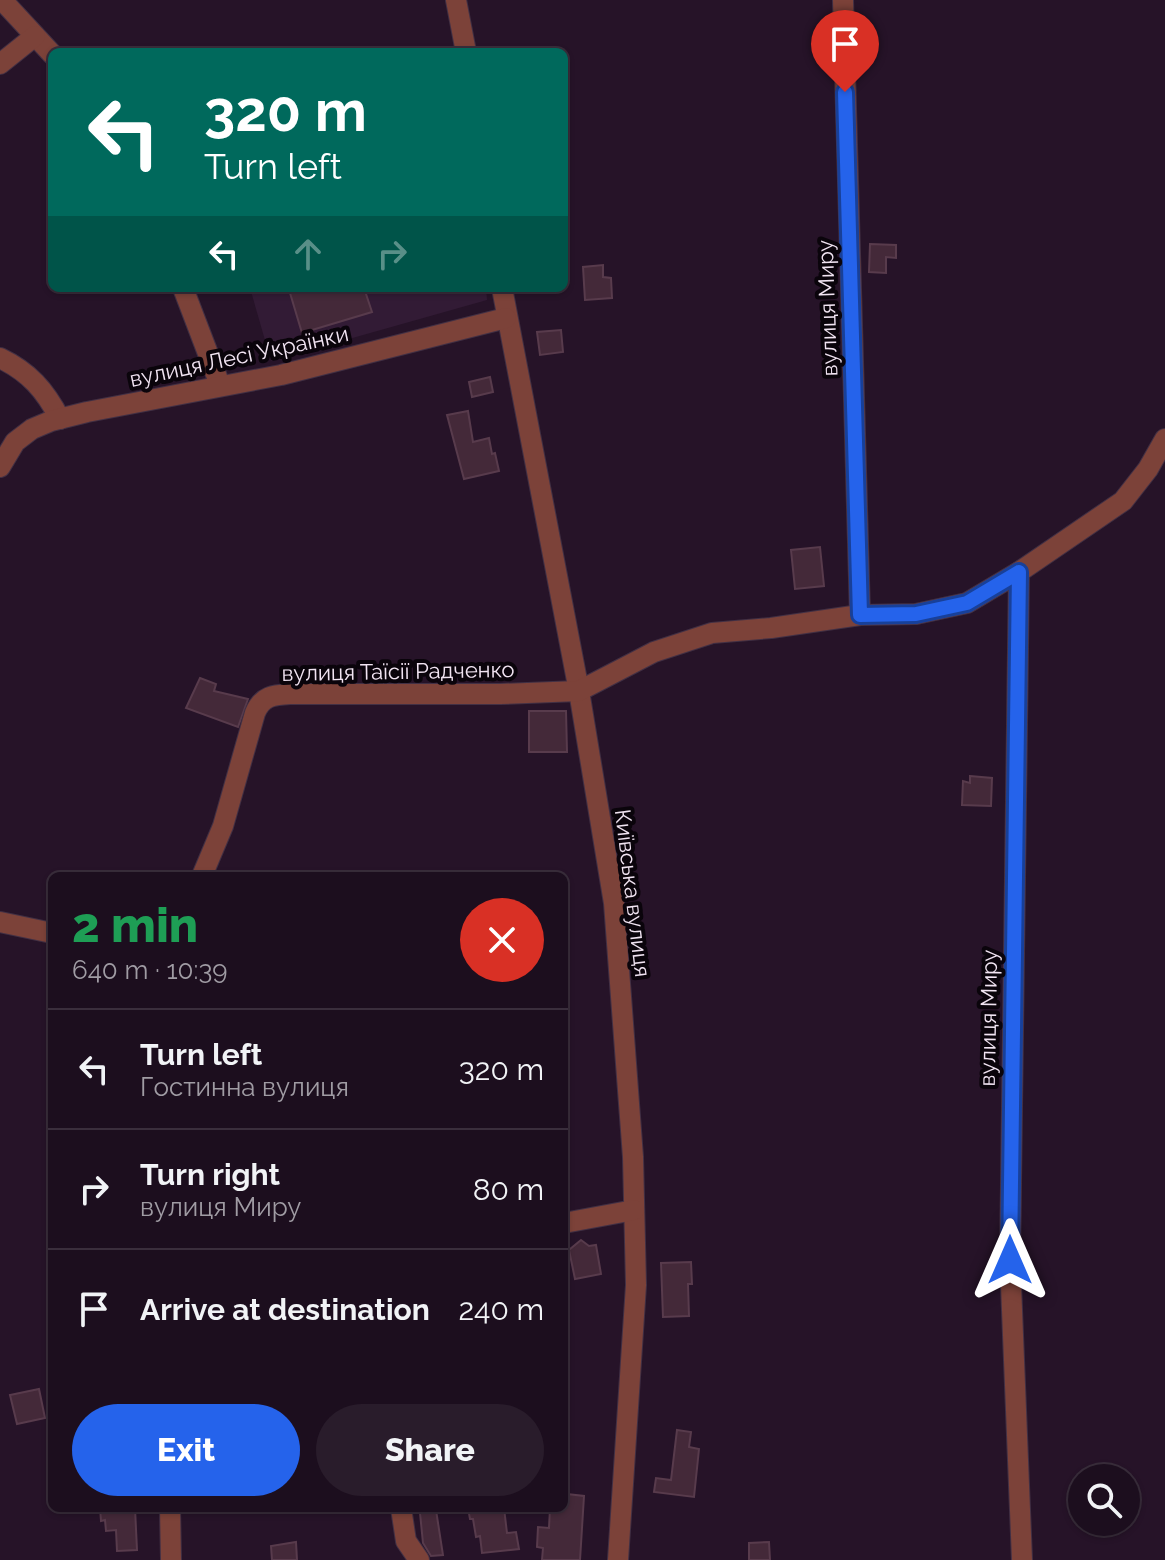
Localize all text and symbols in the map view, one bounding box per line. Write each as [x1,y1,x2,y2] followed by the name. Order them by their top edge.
[811,10,879,92] pin
[823,22,867,66] icon: arrive
[204,78,367,144] text: 320 m
[72,80,176,184] icon: left
[204,145,342,187] text: Turn left
[202,232,246,276] icon: left
[286,232,330,276] icon: ahead
[370,232,414,276] icon: right
[812,239,842,377] street label: вулиця Миру
[127,320,351,392] street label: вулиця Лесі Українки
[281,656,515,686] street label: вулиця Таїсії Радченко
[610,808,656,978] street label: Київська вулиця
[72,897,198,953] text: 2 min
[460,898,544,982] button: close
[974,949,1002,1086] street label: вулиця Миру
[72,955,228,985] text: 640 m · 10:39
[140,1037,262,1072] text: Turn left
[72,1047,116,1091] icon: left
[459,1052,544,1087] text: 320 m
[140,1072,349,1102] text: Гостинна вулиця
[140,1157,280,1192] text: Turn right
[72,1167,116,1211] icon: right
[473,1172,544,1207] text: 80 m
[140,1192,301,1222] text: вулиця Миру
[968,1218,1052,1302] position arrow
[72,1287,116,1331] icon: arrive
[140,1292,430,1327] text: Arrive at destination
[458,1292,544,1327] text: 240 m
[72,1404,300,1496] button: Exit
[316,1404,544,1496] button: Share
[1068,1464,1140,1536] map controls
[1068,1464,1140,1536] button: search

